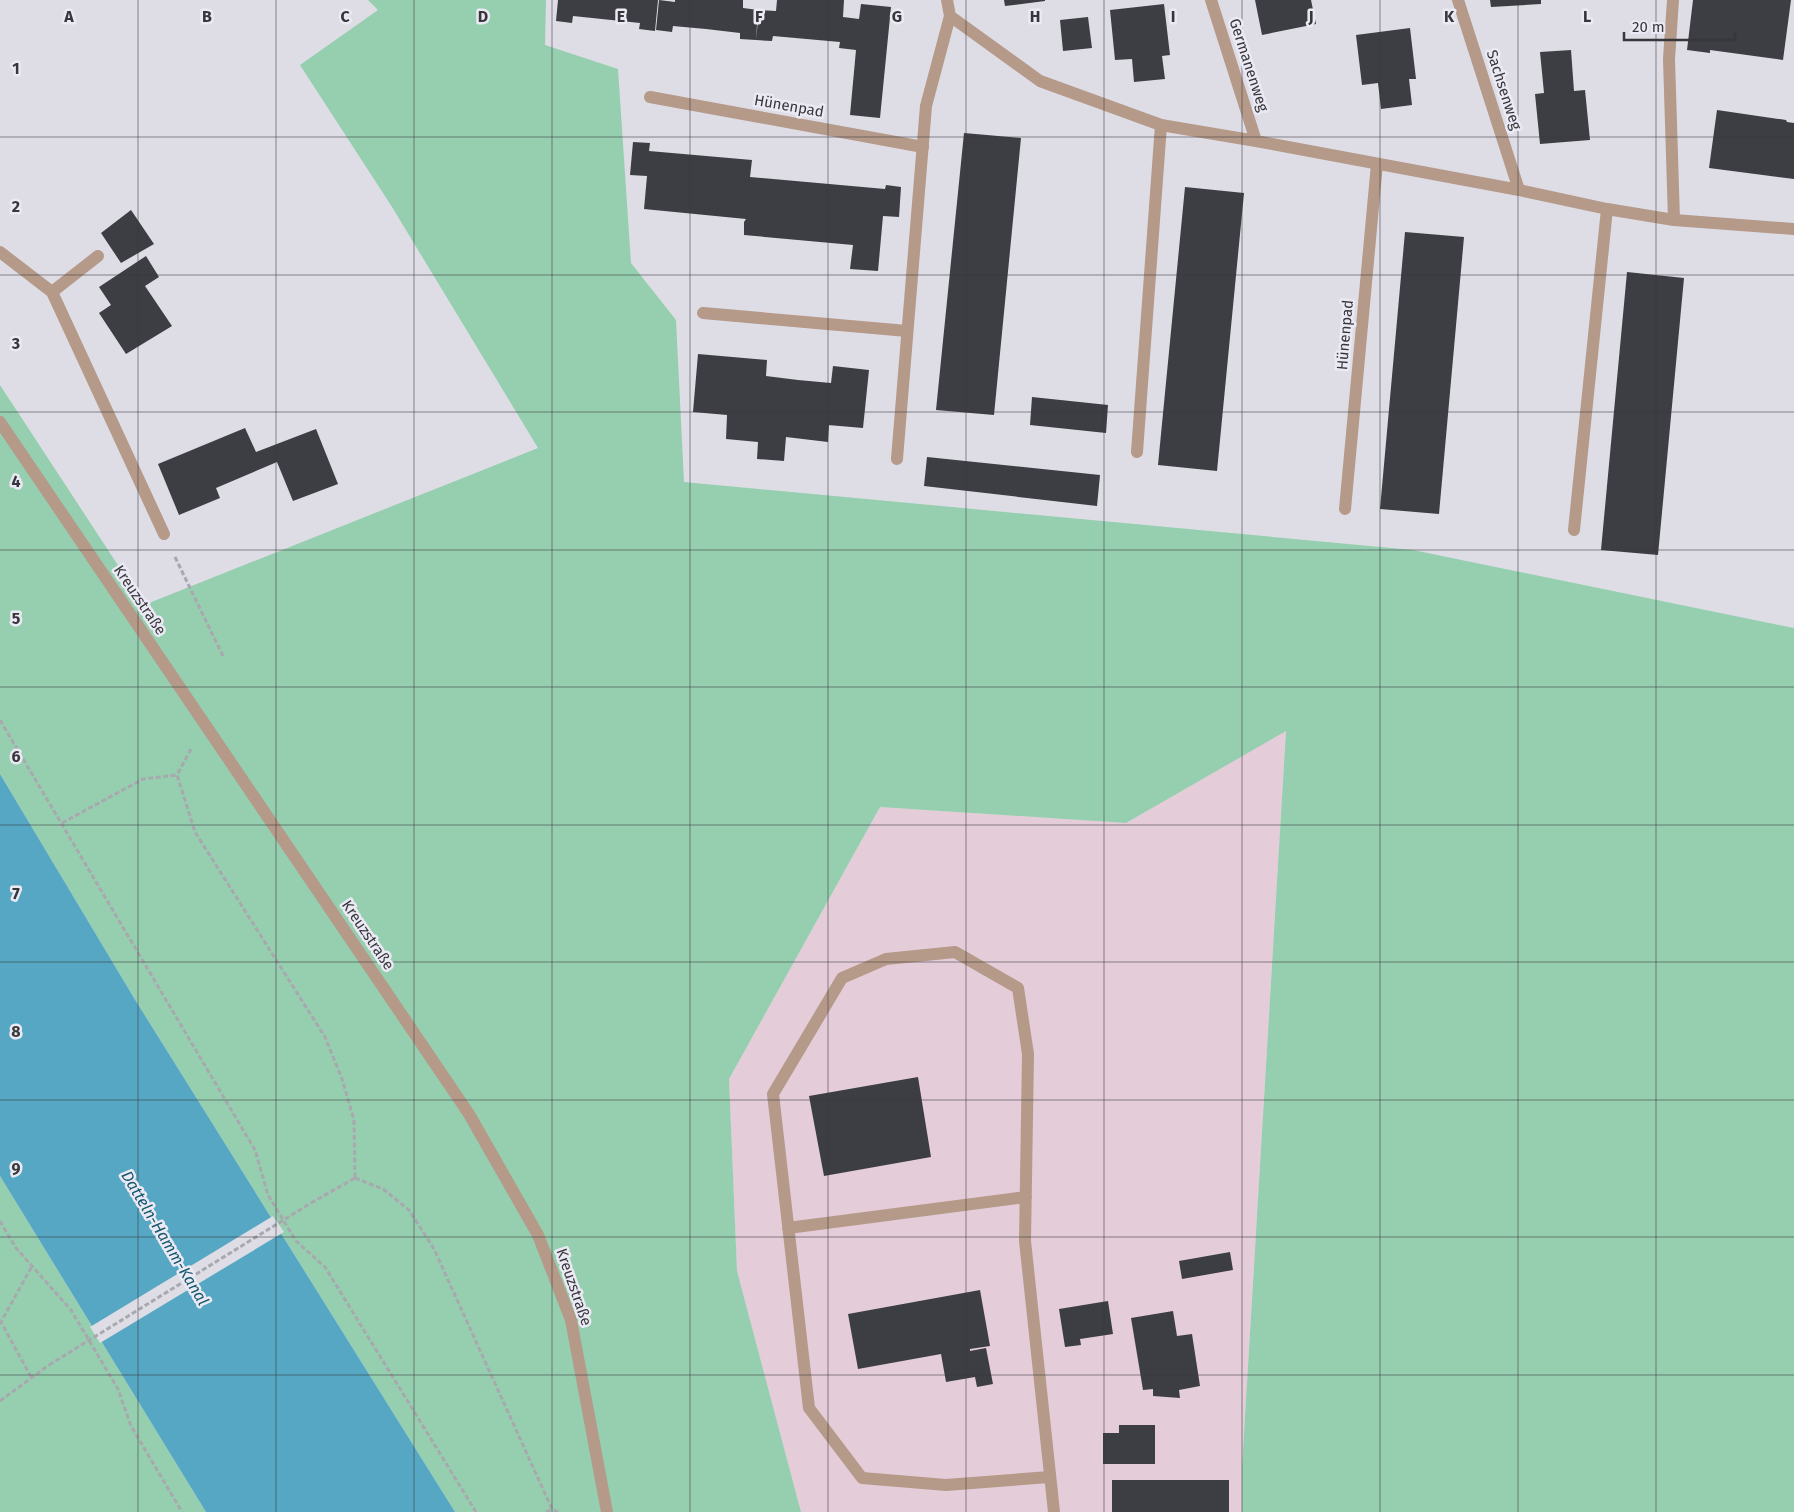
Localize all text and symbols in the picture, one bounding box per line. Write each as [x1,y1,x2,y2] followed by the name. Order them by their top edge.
[63,7,74,26] text: A
[202,7,212,26] text: B
[340,7,350,26] text: C
[478,7,488,26] text: D
[617,7,625,26] text: E
[755,7,763,26] text: F
[892,7,902,26] text: G
[1030,7,1040,26] text: H
[1171,7,1175,26] text: I
[1307,7,1314,26] text: J
[1444,7,1455,26] text: K
[1583,7,1591,26] text: L
[1624,10,1735,42] scale bar
[1225,16,1273,114] street label: Germanenweg
[1632,18,1665,36] text: 20 m
[1483,48,1525,132] street label: Sachsenweg
[12,59,20,78] text: 1
[753,91,825,121] street label: Hünenpad
[12,197,20,216] text: 2
[1333,299,1357,371] street label: Hünenpad
[11,334,20,353] text: 3
[11,472,21,491] text: 4
[110,562,170,638] street label: Kreuzstraße
[12,609,21,628] text: 5
[11,747,21,766] text: 6
[12,884,20,903] text: 7
[338,897,398,973] street label: Kreuzstraße
[11,1022,21,1041] text: 8
[12,1159,21,1178] text: 9
[117,1167,213,1309] water label: Datteln-Hamm-Kanal
[552,1246,596,1328] street label: Kreuzstraße

